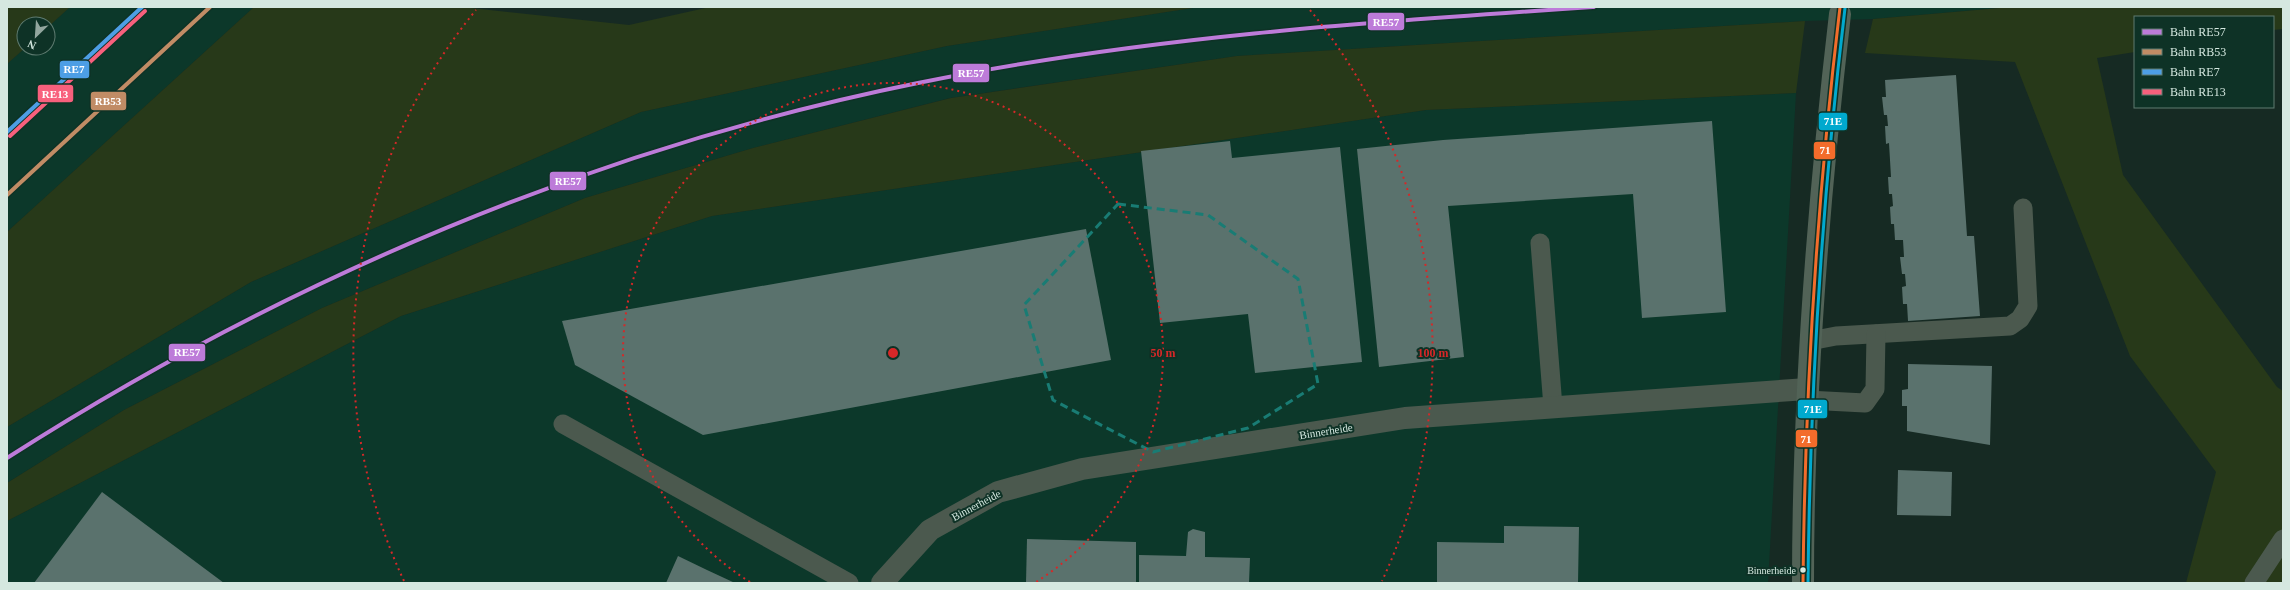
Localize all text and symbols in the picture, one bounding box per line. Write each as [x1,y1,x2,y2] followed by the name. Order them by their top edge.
[1367,12,1405,31] line badge: RE57
[16,16,56,56] north arrow
[1373,16,1400,28] text: RE57
[2134,16,2274,108] legend
[2170,25,2226,39] text: Bahn RE57
[26,38,38,52] text: N
[2170,45,2226,59] text: Bahn RB53
[59,60,90,79] line badge: RE7
[64,63,85,75] text: RE7
[952,63,990,83] line badge: RE57
[2170,65,2220,79] text: Bahn RE7
[958,67,985,79] text: RE57
[37,84,74,103] line badge: RE13
[2170,85,2226,99] text: Bahn RE13
[42,88,69,100] text: RE13
[90,91,127,111] line badge: RB53
[95,95,122,107] text: RB53
[1818,112,1848,131] line badge: 71E
[1824,115,1842,127] text: 71E
[1813,141,1836,160] line badge: 71
[1820,144,1831,156] text: 71
[549,171,587,191] line badge: RE57
[555,175,582,187] text: RE57
[168,343,206,362] line badge: RE57
[174,346,201,358] text: RE57
[886,346,900,360] centre of rings
[1151,346,1176,360] text: 50 m
[1418,346,1449,360] text: 100 m
[1797,399,1828,419] line badge: 71E
[1804,403,1822,415] text: 71E
[1299,421,1354,441] street label: Binnerheide
[1795,429,1818,448] line badge: 71
[1801,433,1812,445] text: 71
[949,487,1003,523] street label: Binnerheide
[1747,565,1797,576] place label: Binnerheide
[1798,565,1808,575] marker: Binnerheide

